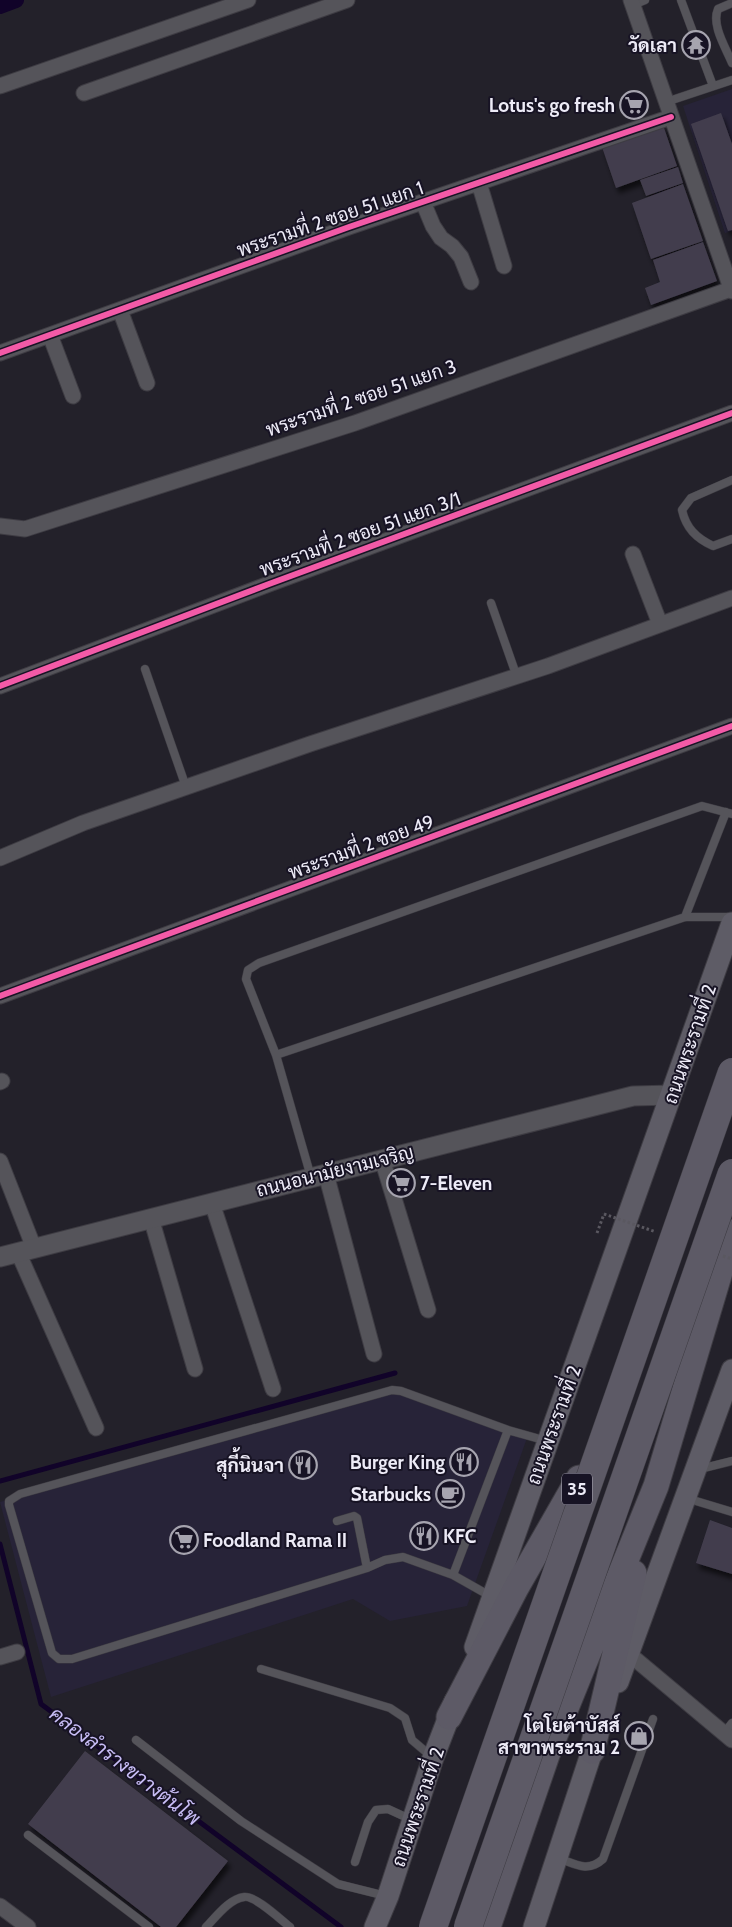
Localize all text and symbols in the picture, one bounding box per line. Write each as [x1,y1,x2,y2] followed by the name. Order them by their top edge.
[681,30,711,60] temple icon: วัดเลา
[628,34,677,57] place label: วัดเลา
[619,90,649,120] supermarket icon: Lotus's go fresh
[489,94,615,117] place label: Lotus's go fresh
[232,171,426,262] street label: พระรามที่ 2 ซอย 51 แยก 1
[261,349,459,441] street label: พระรามที่ 2 ซอย 51 แยก 3
[254,481,464,581] street label: พระรามที่ 2 ซอย 51 แยก 3/1
[283,804,437,884] street label: พระรามที่ 2 ซอย 49
[653,979,721,1107] street label: ถนนพระรามที่ 2
[254,1140,416,1202] street label: ถนนอนามัยงามเจริญ
[386,1168,416,1198] supermarket icon: 7-Eleven
[420,1172,492,1195] place label: 7-Eleven
[516,1360,586,1488] street label: ถนนพระรามที่ 2
[216,1447,284,1480] place label: สุกี้นินจา
[449,1447,479,1477] restaurant icon: Burger King
[288,1450,318,1480] restaurant icon: สุกี้นินจา
[350,1451,445,1474] place label: Burger King
[562,1474,592,1505] road number: 35
[435,1479,465,1509] cafe icon: Starbucks
[351,1483,431,1506] place label: Starbucks
[409,1521,439,1551] restaurant icon: KFC
[169,1525,199,1555] supermarket icon: Foodland Rama II
[443,1525,476,1548] place label: KFC
[203,1529,347,1552] place label: Foodland Rama II
[45,1701,206,1831] water label: คลองลำรางขวางต้นโพ
[498,1713,621,1759] place label: โตโยต้าบัสส์ สาขาพระราม 2
[624,1721,654,1751] shop icon: โตโยต้าบัสส์ สาขาพระราม 2
[381,1742,449,1870] street label: ถนนพระรามที่ 2

